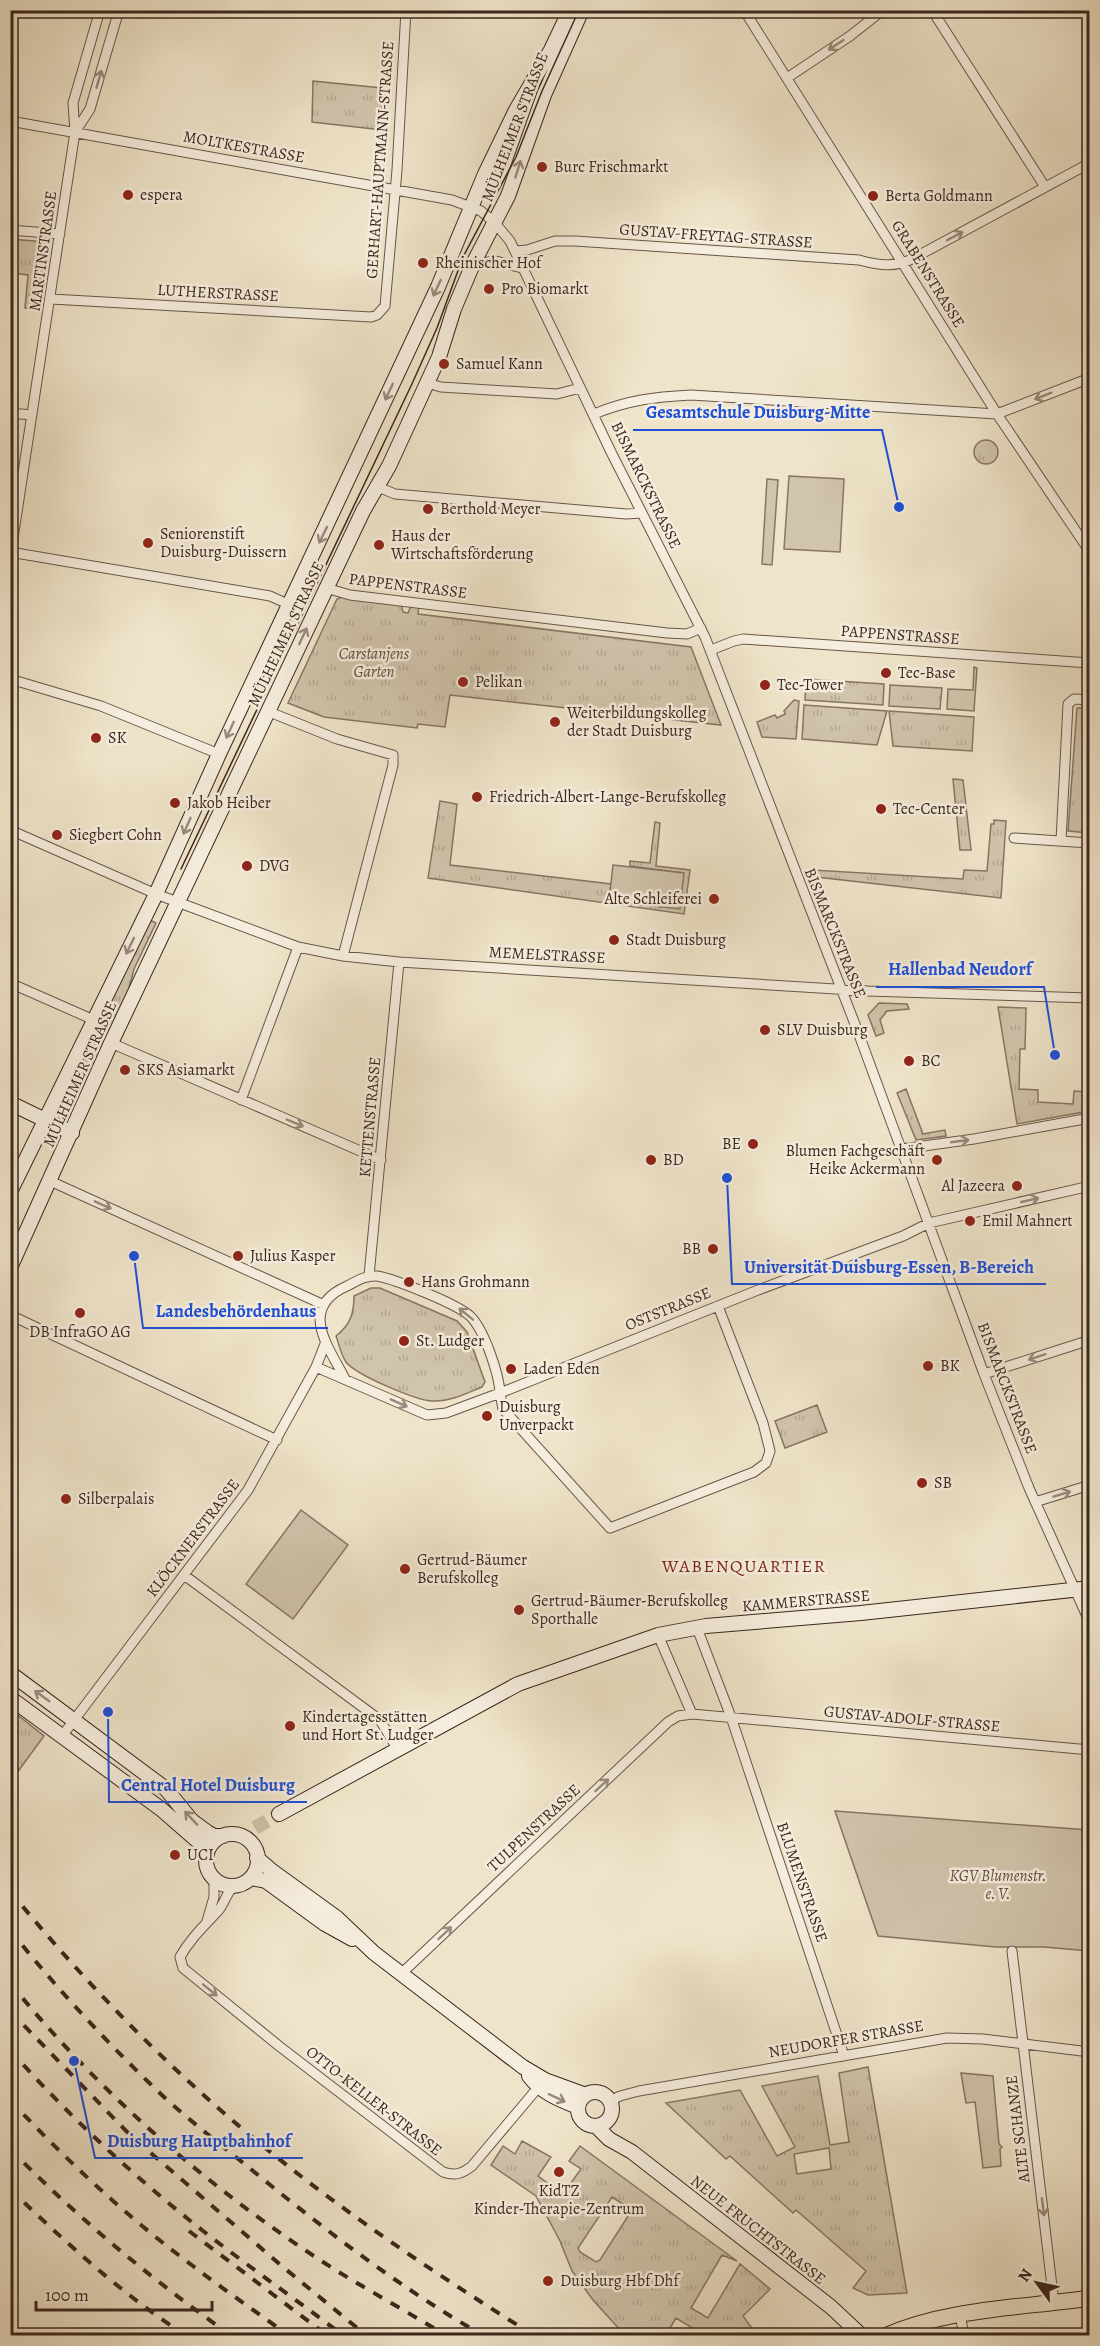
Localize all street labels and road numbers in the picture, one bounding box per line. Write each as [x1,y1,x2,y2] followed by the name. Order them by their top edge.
[361,41,399,279] street label: GERHART-HAUPTMANN-STRASSE
[476,49,554,205] street label: MÜLHEIMER STRASSE
[182,125,306,169] street label: MOLTKESTRASSE
[24,189,62,313] street label: MARTINSTRASSE
[886,216,970,332] street label: GRABENSTRASSE
[619,218,813,254] street label: GUSTAV-FREYTAG-STRASSE
[157,279,279,307] street label: LUTHERSTRASSE
[606,418,686,552] street label: BISMARCKSTRASSE
[243,558,329,710] street label: MÜLHEIMER STRASSE
[348,568,468,604] street label: PAPPENSTRASSE
[840,620,960,650] street label: PAPPENSTRASSE
[799,864,871,1002] street label: BISMARCKSTRASSE
[488,941,606,969] street label: MEMELSTRASSE
[38,997,122,1151] street label: MÜLHEIMER STRASSE
[354,1056,386,1178] street label: KETTENSTRASSE
[622,1282,714,1336] street label: OSTSTRASSE
[972,1319,1042,1457] street label: BISMARCKSTRASSE
[141,1474,245,1602] street label: KLÖCKNERSTRASSE
[741,1584,871,1618] street label: KAMMERSTRASSE
[823,1700,1001,1738] street label: GUSTAV-ADOLF-STRASSE
[483,1779,585,1877] street label: TULPENSTRASSE
[771,1819,833,1945] street label: BLUMENSTRASSE
[767,2015,925,2063] street label: NEUDORFER STRASSE
[301,2041,447,2161] street label: OTTO-KELLER-STRASSE
[1001,2074,1036,2185] street label: ALTE SCHANZE
[686,2170,830,2290] street label: NEUE FRUCHTSTRASSE

